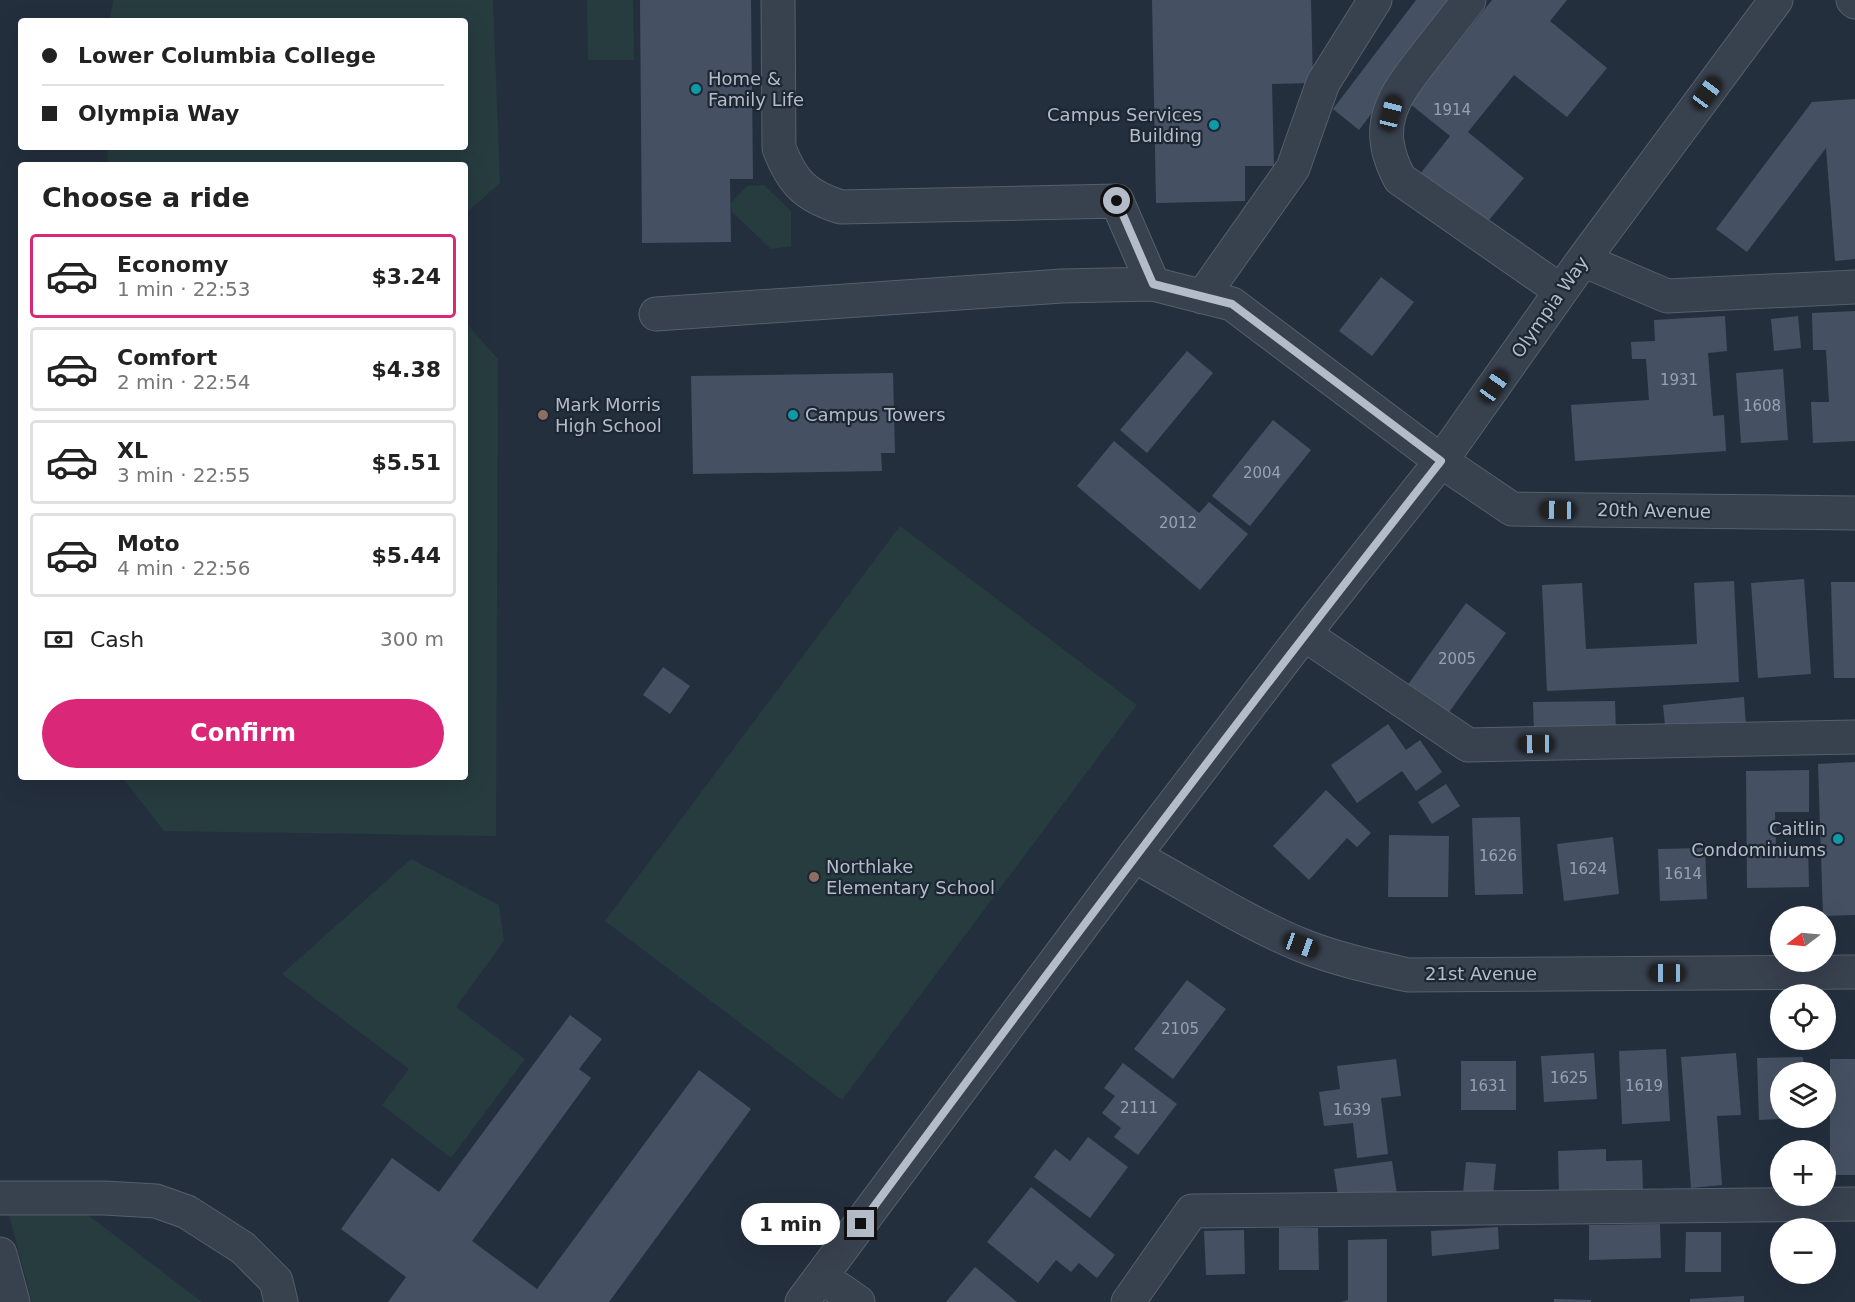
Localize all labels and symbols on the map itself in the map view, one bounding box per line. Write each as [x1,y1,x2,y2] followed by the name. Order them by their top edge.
[708,68,804,110] place label: Home & Family Life
[1689,73,1725,113] car
[689,82,703,96] marker: Home & Family Life
[1378,93,1404,133] car
[1433,101,1471,119] house number: 1914
[1047,104,1202,146] place label: Campus Services Building
[1207,118,1221,132] marker: Campus Services Building
[1103,187,1130,214] route start
[1507,252,1592,361] street label: Olympia Way
[1476,366,1512,406] car
[1660,371,1698,389] house number: 1931
[555,394,662,436] place label: Mark Morris High School
[1743,397,1781,415] house number: 1608
[805,404,946,425] place label: Campus Towers
[536,408,550,422] marker: Mark Morris High School
[786,408,800,422] marker: Campus Towers
[1243,464,1281,482] house number: 2004
[1597,499,1711,522] street label: 20th Avenue
[1540,501,1576,519] car
[1159,514,1197,532] house number: 2012
[1438,650,1476,668] house number: 2005
[1518,735,1554,753] car
[1691,818,1826,860] place label: Caitlin Condominiums
[1831,832,1845,846] marker: Caitlin Condominiums
[1479,847,1517,865] house number: 1626
[826,856,995,898] place label: Northlake Elementary School
[1569,860,1607,878] house number: 1624
[1664,865,1702,883] house number: 1614
[807,870,821,884] marker: Northlake Elementary School
[1770,906,1836,972] north arrow
[1281,930,1321,960] car
[1425,963,1537,984] street label: 21st Avenue
[1649,964,1685,982] car
[1161,1020,1199,1038] house number: 2105
[1550,1069,1588,1087] house number: 1625
[1469,1077,1507,1095] house number: 1631
[1625,1077,1663,1095] house number: 1619
[1120,1099,1158,1117] house number: 2111
[1333,1101,1371,1119] house number: 1639
[741,1203,840,1245] callout: 1 min
[847,1210,874,1237] route end

